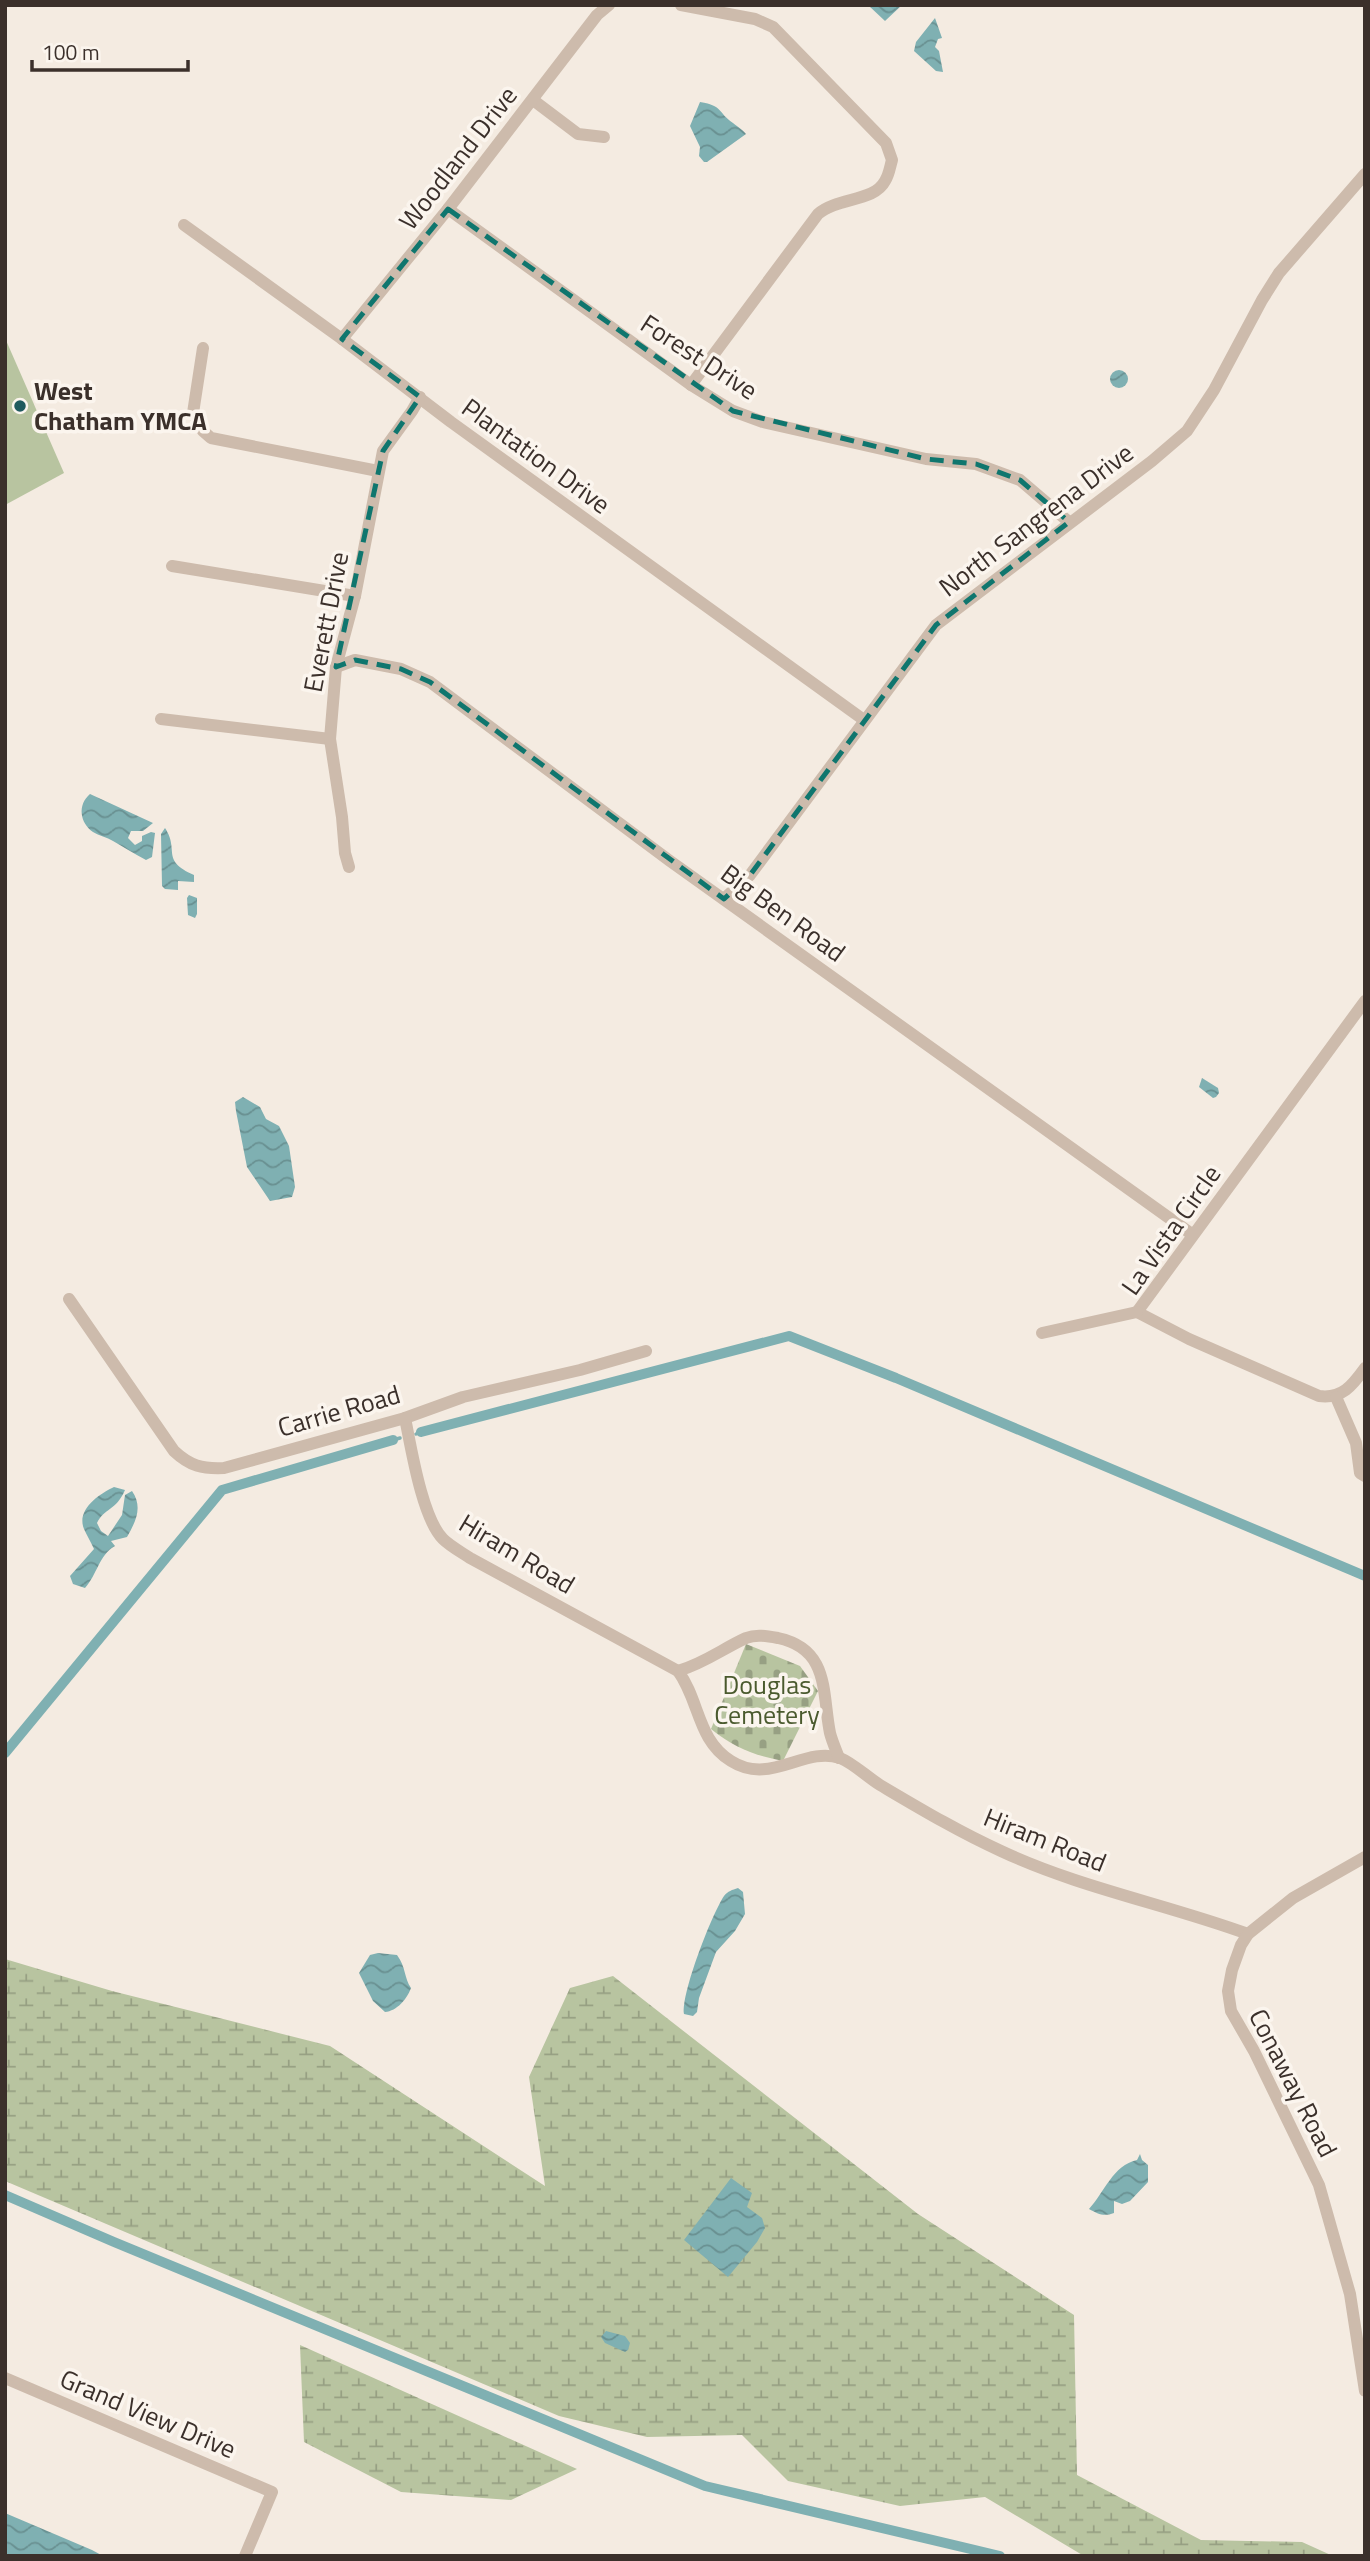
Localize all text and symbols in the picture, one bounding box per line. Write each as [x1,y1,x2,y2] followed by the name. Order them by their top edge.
[32,28,187,72] scale bar
[42,36,99,68] text: 100 m
[389,77,526,238] street label: Woodland Drive
[633,304,766,409] street label: Forest Drive
[34,371,207,440] place label: West Chatham YMCA
[454,388,619,523] street label: Plantation Drive
[12,398,28,414] marker: West Chatham YMCA
[930,433,1141,606] street label: North Sangrena Drive
[293,548,358,695] street label: Everett Drive
[713,854,854,971] street label: Big Ben Road
[1111,1157,1230,1303] street label: La Vista Circle
[273,1374,405,1447] street label: Carrie Road
[452,1504,583,1604] street label: Hiram Road
[714,1665,820,1734] park label: Douglas Cemetery
[978,1797,1112,1882] street label: Hiram Road
[1239,2002,1348,2164] street label: Conaway Road
[54,2359,242,2468] street label: Grand View Drive

